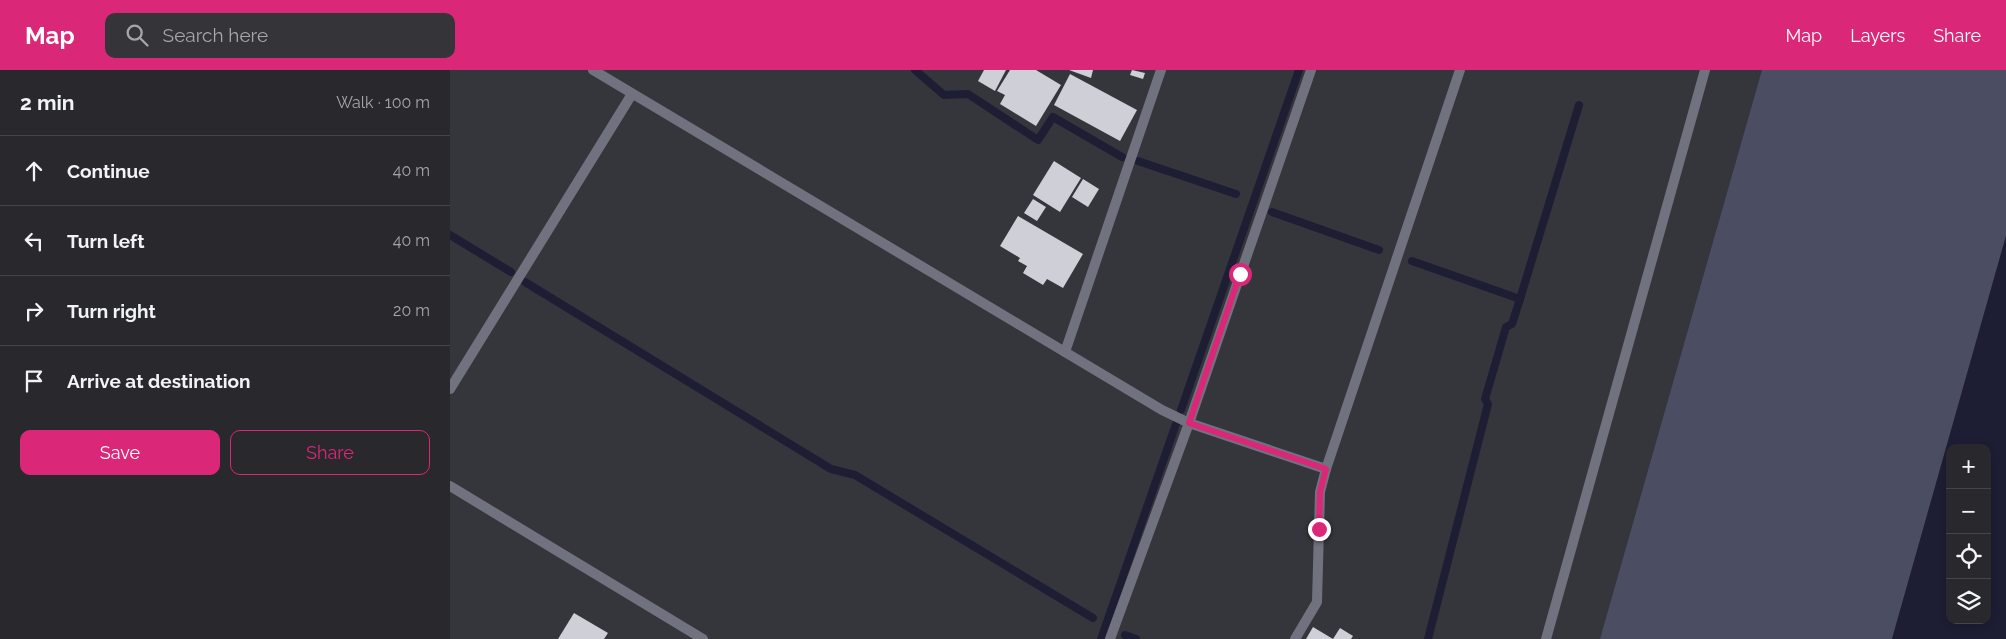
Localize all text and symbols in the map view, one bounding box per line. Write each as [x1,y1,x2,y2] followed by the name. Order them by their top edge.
[105,13,455,58] search box
[25,21,75,50] text: Map
[123,21,151,49] icon: search
[163,24,268,46] text: Search here
[1786,25,1822,46] text: Map
[1850,25,1905,46] text: Layers
[1933,25,1981,46] text: Share
[20,90,74,115] text: 2 min
[336,93,430,112] text: Walk · 100 m
[20,157,48,185] icon: ahead
[67,160,150,182] text: Continue
[393,161,430,180] text: 40 m
[20,227,48,255] icon: left
[67,230,144,252] text: Turn left
[393,231,430,250] text: 40 m
[1229,263,1252,286] route start
[20,297,48,325] icon: right
[67,300,156,322] text: Turn right
[393,301,430,320] text: 20 m
[20,367,48,395] icon: arrive
[67,370,251,392] text: Arrive at destination
[20,430,220,475] button: Save
[230,430,430,475] button: Share
[1946,444,1991,624] map controls
[1946,444,1991,489] button: +
[1946,489,1991,534] button: −
[1308,518,1331,541] route end
[1946,534,1991,579] button: locate
[1946,579,1991,624] button: layers

